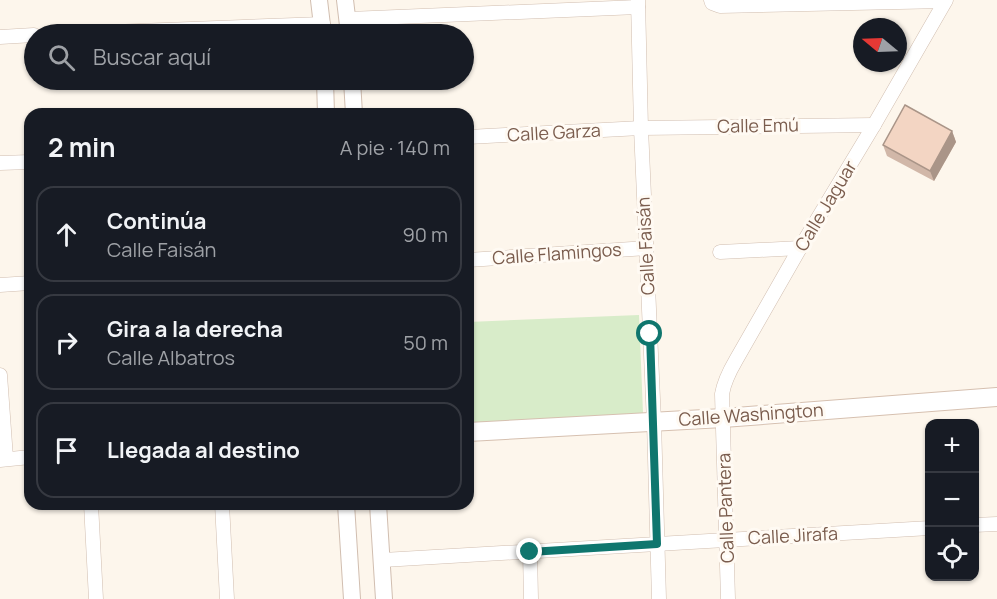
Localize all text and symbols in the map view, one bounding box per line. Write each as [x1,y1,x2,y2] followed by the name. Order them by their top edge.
[853,18,907,72] north arrow
[24,24,474,90] search box
[45,41,78,74] icon: search
[93,42,211,72] text: Buscar aquí
[717,112,799,138] street label: Calle Emú
[507,118,601,146] street label: Calle Garza
[48,129,116,165] text: 2 min
[340,134,450,161] text: A pie · 140 m
[789,155,862,255] street label: Calle Jaguar
[630,196,660,296] street label: Calle Faisán
[107,206,207,236] text: Continúa
[50,218,83,251] icon: ahead
[402,221,448,248] text: 90 m
[107,236,216,263] text: Calle Faisán
[492,237,622,269] street label: Calle Flamingos
[107,314,283,344] text: Gira a la derecha
[636,320,662,346] route start
[50,326,83,359] icon: right
[403,329,448,356] text: 50 m
[107,344,235,371] text: Calle Albatros
[678,397,824,431] street label: Calle Washington
[925,419,979,581] map controls
[925,419,979,473] button: +
[50,434,83,467] icon: arrive
[107,435,300,465] text: Llegada al destino
[711,453,739,563] street label: Calle Pantera
[925,473,979,527] button: −
[747,521,839,549] street label: Calle Jirafa
[925,527,979,581] button: locate
[516,538,542,564] route end

